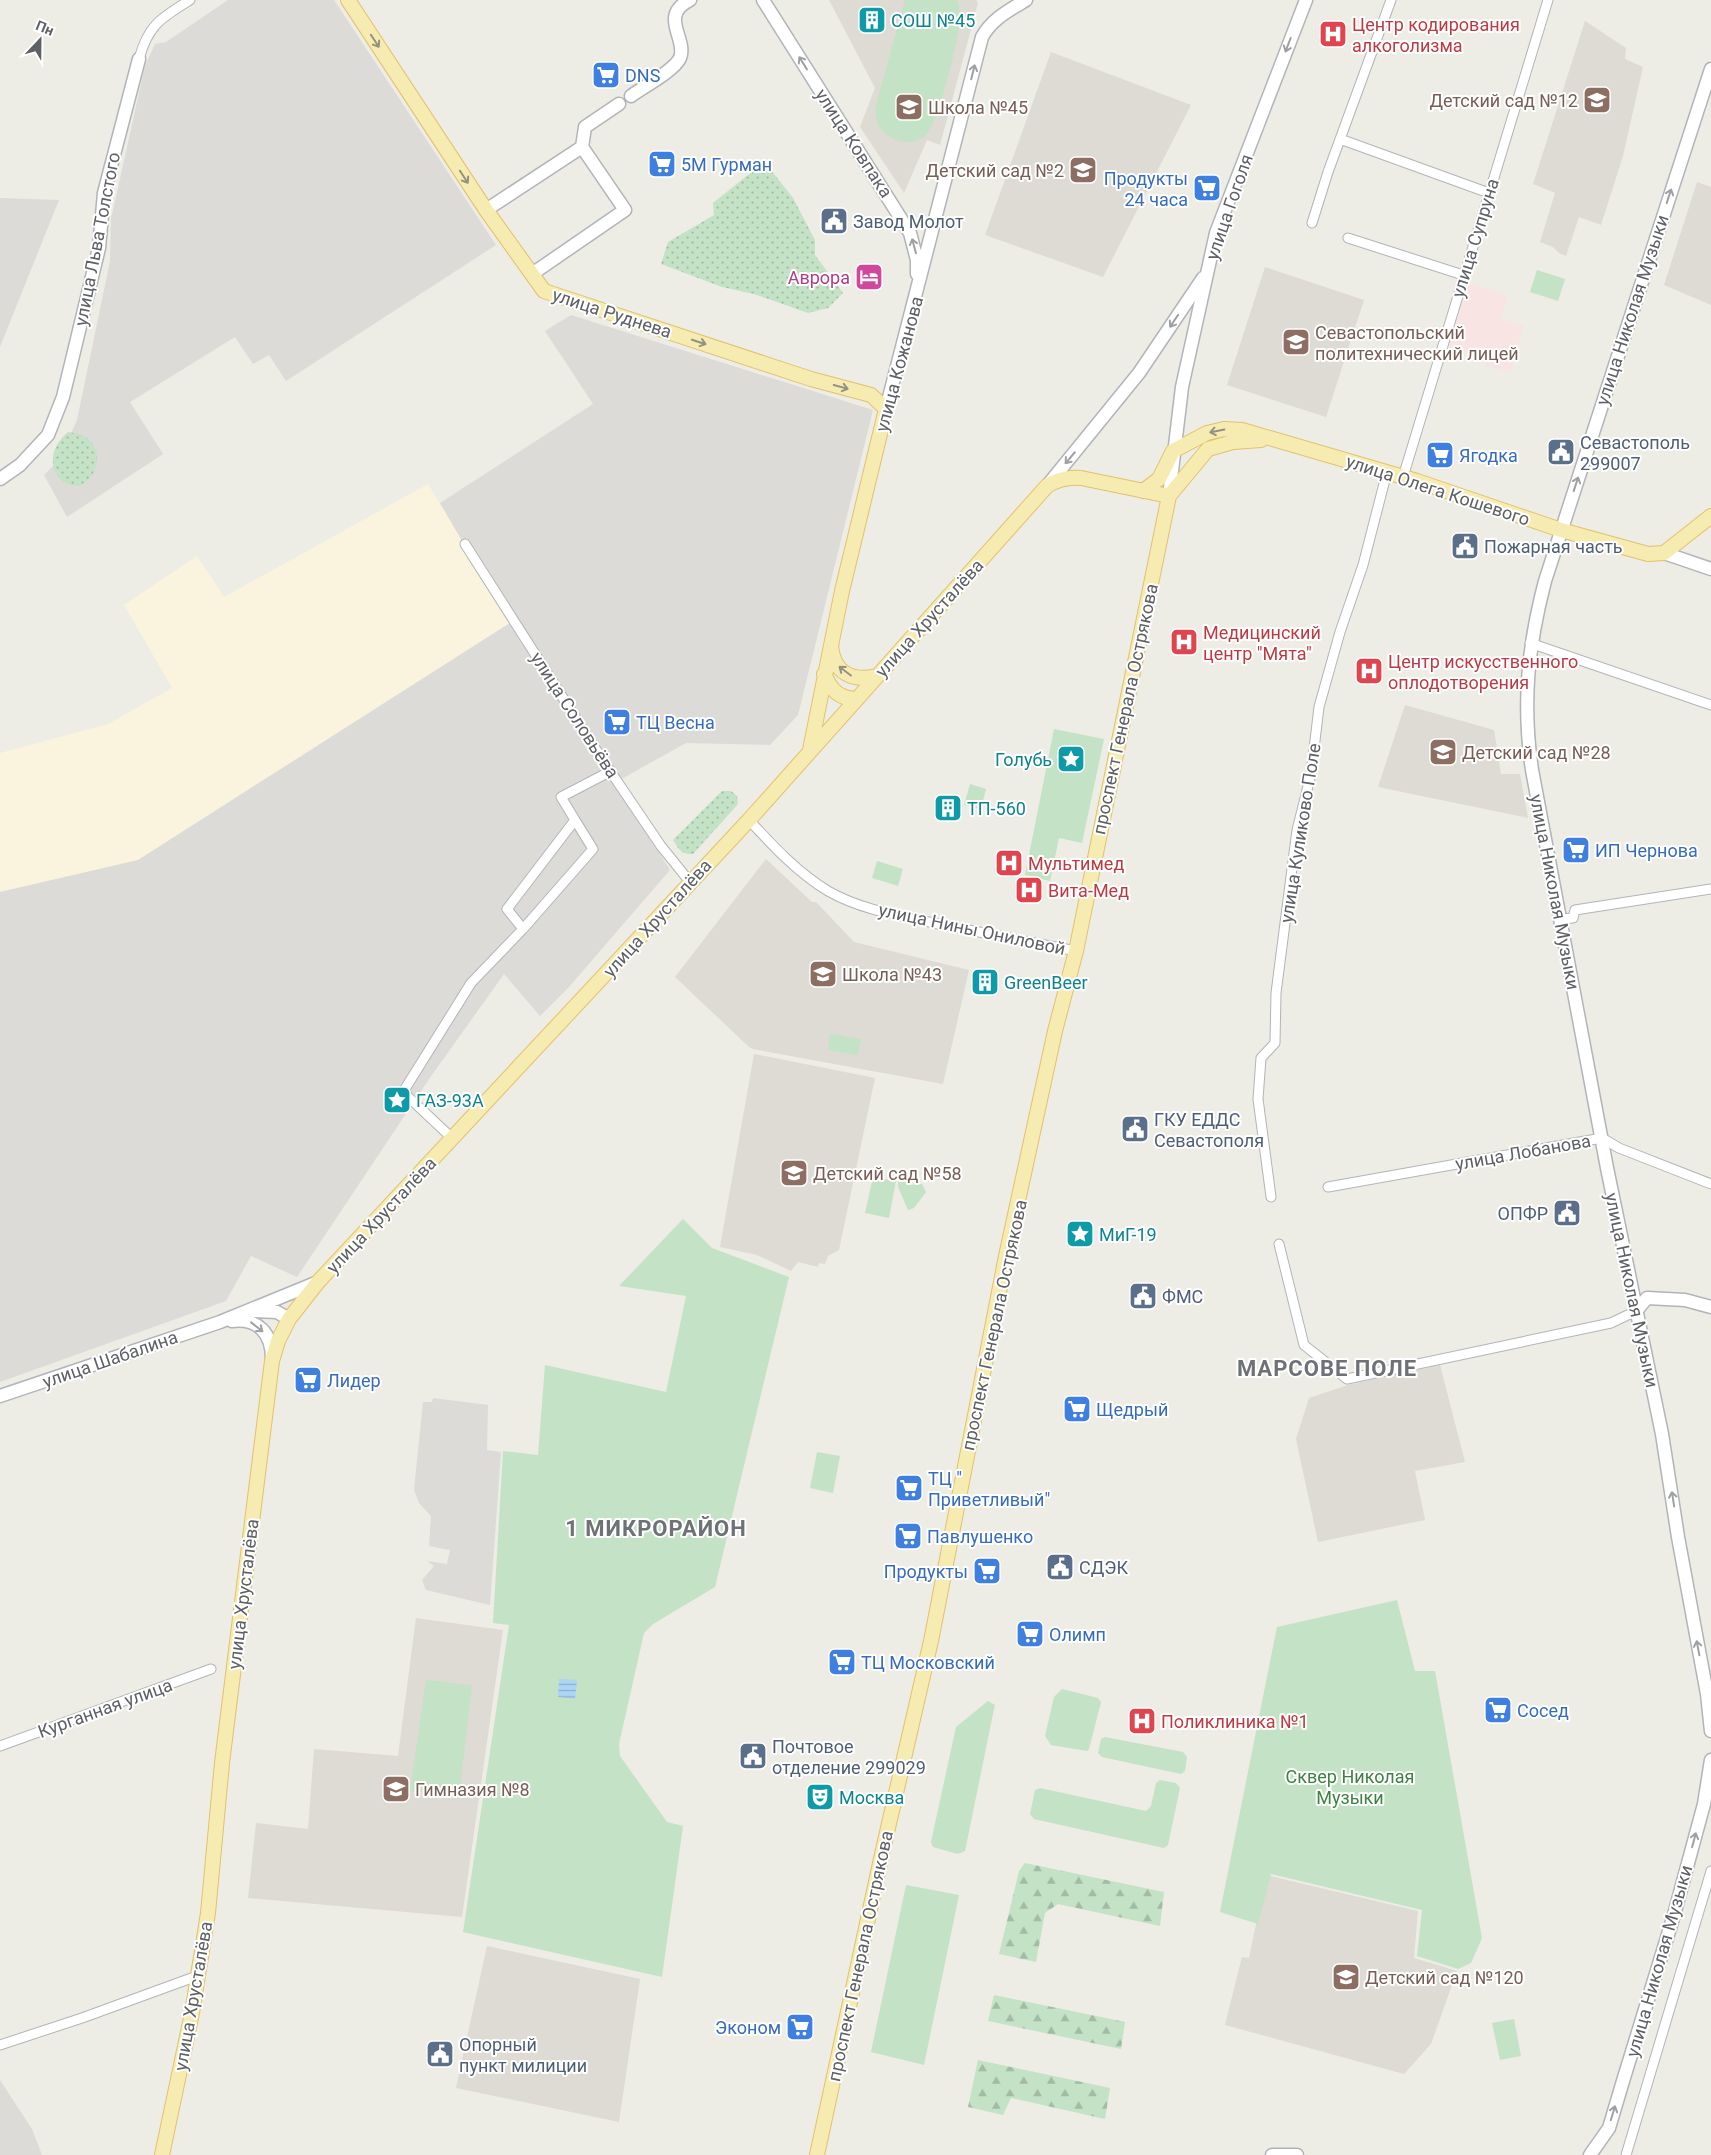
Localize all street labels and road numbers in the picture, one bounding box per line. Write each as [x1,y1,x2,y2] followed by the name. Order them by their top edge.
[811,85,897,201] street label: улица Ковпака
[70,150,124,328] street label: улица Льва Толстого
[1201,151,1257,263] street label: улица Гоголя
[1447,176,1503,300] street label: улица Супруна
[1591,212,1673,408] street label: улица Николая Музыки
[550,284,674,342] street label: улица Руднева
[871,294,927,434] street label: улица Кожанова
[1343,450,1533,530] street label: улица Олега Кошевого
[871,555,987,681] street label: улица Хрусталёва
[1088,582,1162,836] street label: проспект Генерала Острякова
[526,648,624,782] street label: улица Соловьёва
[1275,742,1325,924] street label: улица Куликово Поле
[1526,792,1584,992] street label: улица Николая Музыки
[599,855,715,981] street label: улица Хрусталёва
[877,899,1067,959] street label: улица Нины Ониловой
[1454,1130,1592,1174] street label: улица Лобанова
[322,1152,440,1278] street label: улица Хрусталёва
[1601,1191,1663,1389] street label: улица Николая Музыки
[957,1198,1031,1452] street label: проспект Генерала Острякова
[40,1326,180,1392] street label: улица Шабалина
[223,1518,263,1670] street label: улица Хрусталёва
[35,1674,175,1742] street label: Курганная улица
[823,1829,897,2083] street label: проспект Генерала Острякова
[1622,1863,1696,2059] street label: улица Николая Музыки
[170,1920,216,2072] street label: улица Хрусталёва

